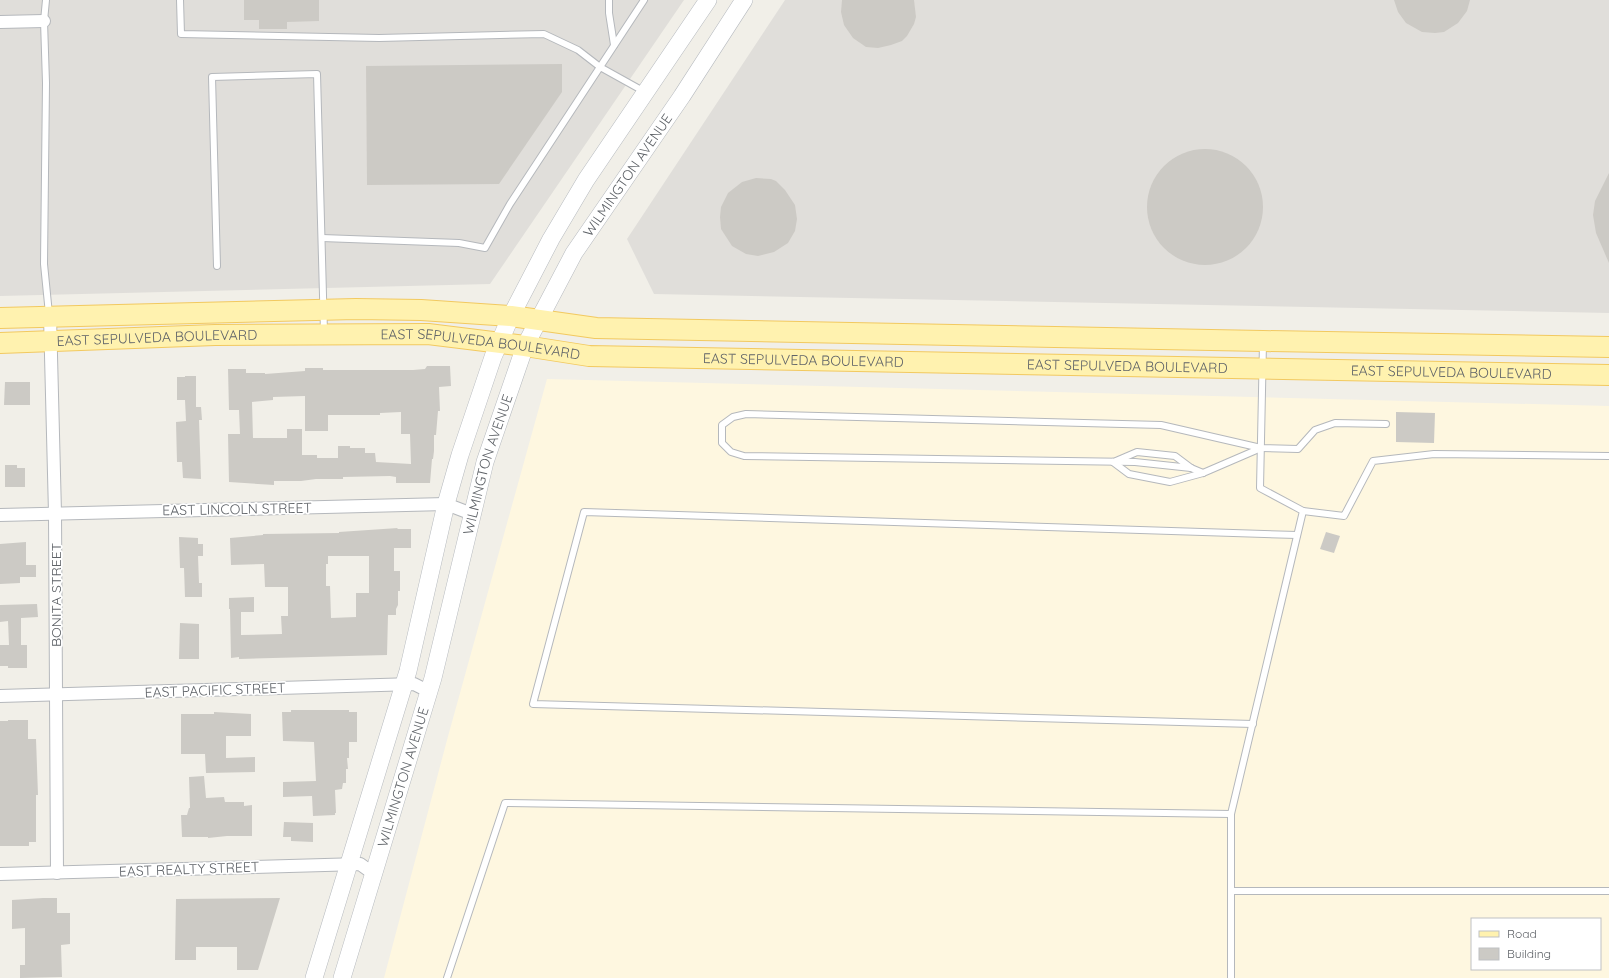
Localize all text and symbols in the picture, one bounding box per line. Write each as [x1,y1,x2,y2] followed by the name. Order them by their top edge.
[579,110,676,240] street label: WILMINGTON AVENUE
[380,325,581,363] street label: EAST SEPULVEDA BOULEVARD
[56,326,257,350] street label: EAST SEPULVEDA BOULEVARD
[703,349,904,371] street label: EAST SEPULVEDA BOULEVARD
[1027,355,1228,377] street label: EAST SEPULVEDA BOULEVARD
[1351,361,1552,383] street label: EAST SEPULVEDA BOULEVARD
[459,392,517,536] street label: WILMINGTON AVENUE
[162,499,312,519] street label: EAST LINCOLN STREET
[47,543,65,647] street label: BONITA STREET
[144,679,286,701] street label: EAST PACIFIC STREET
[373,705,433,849] street label: WILMINGTON AVENUE
[118,858,260,880] street label: EAST REALTY STREET
[1471,918,1601,970] legend
[1507,926,1537,941] text: Road
[1507,946,1551,961] text: Building

